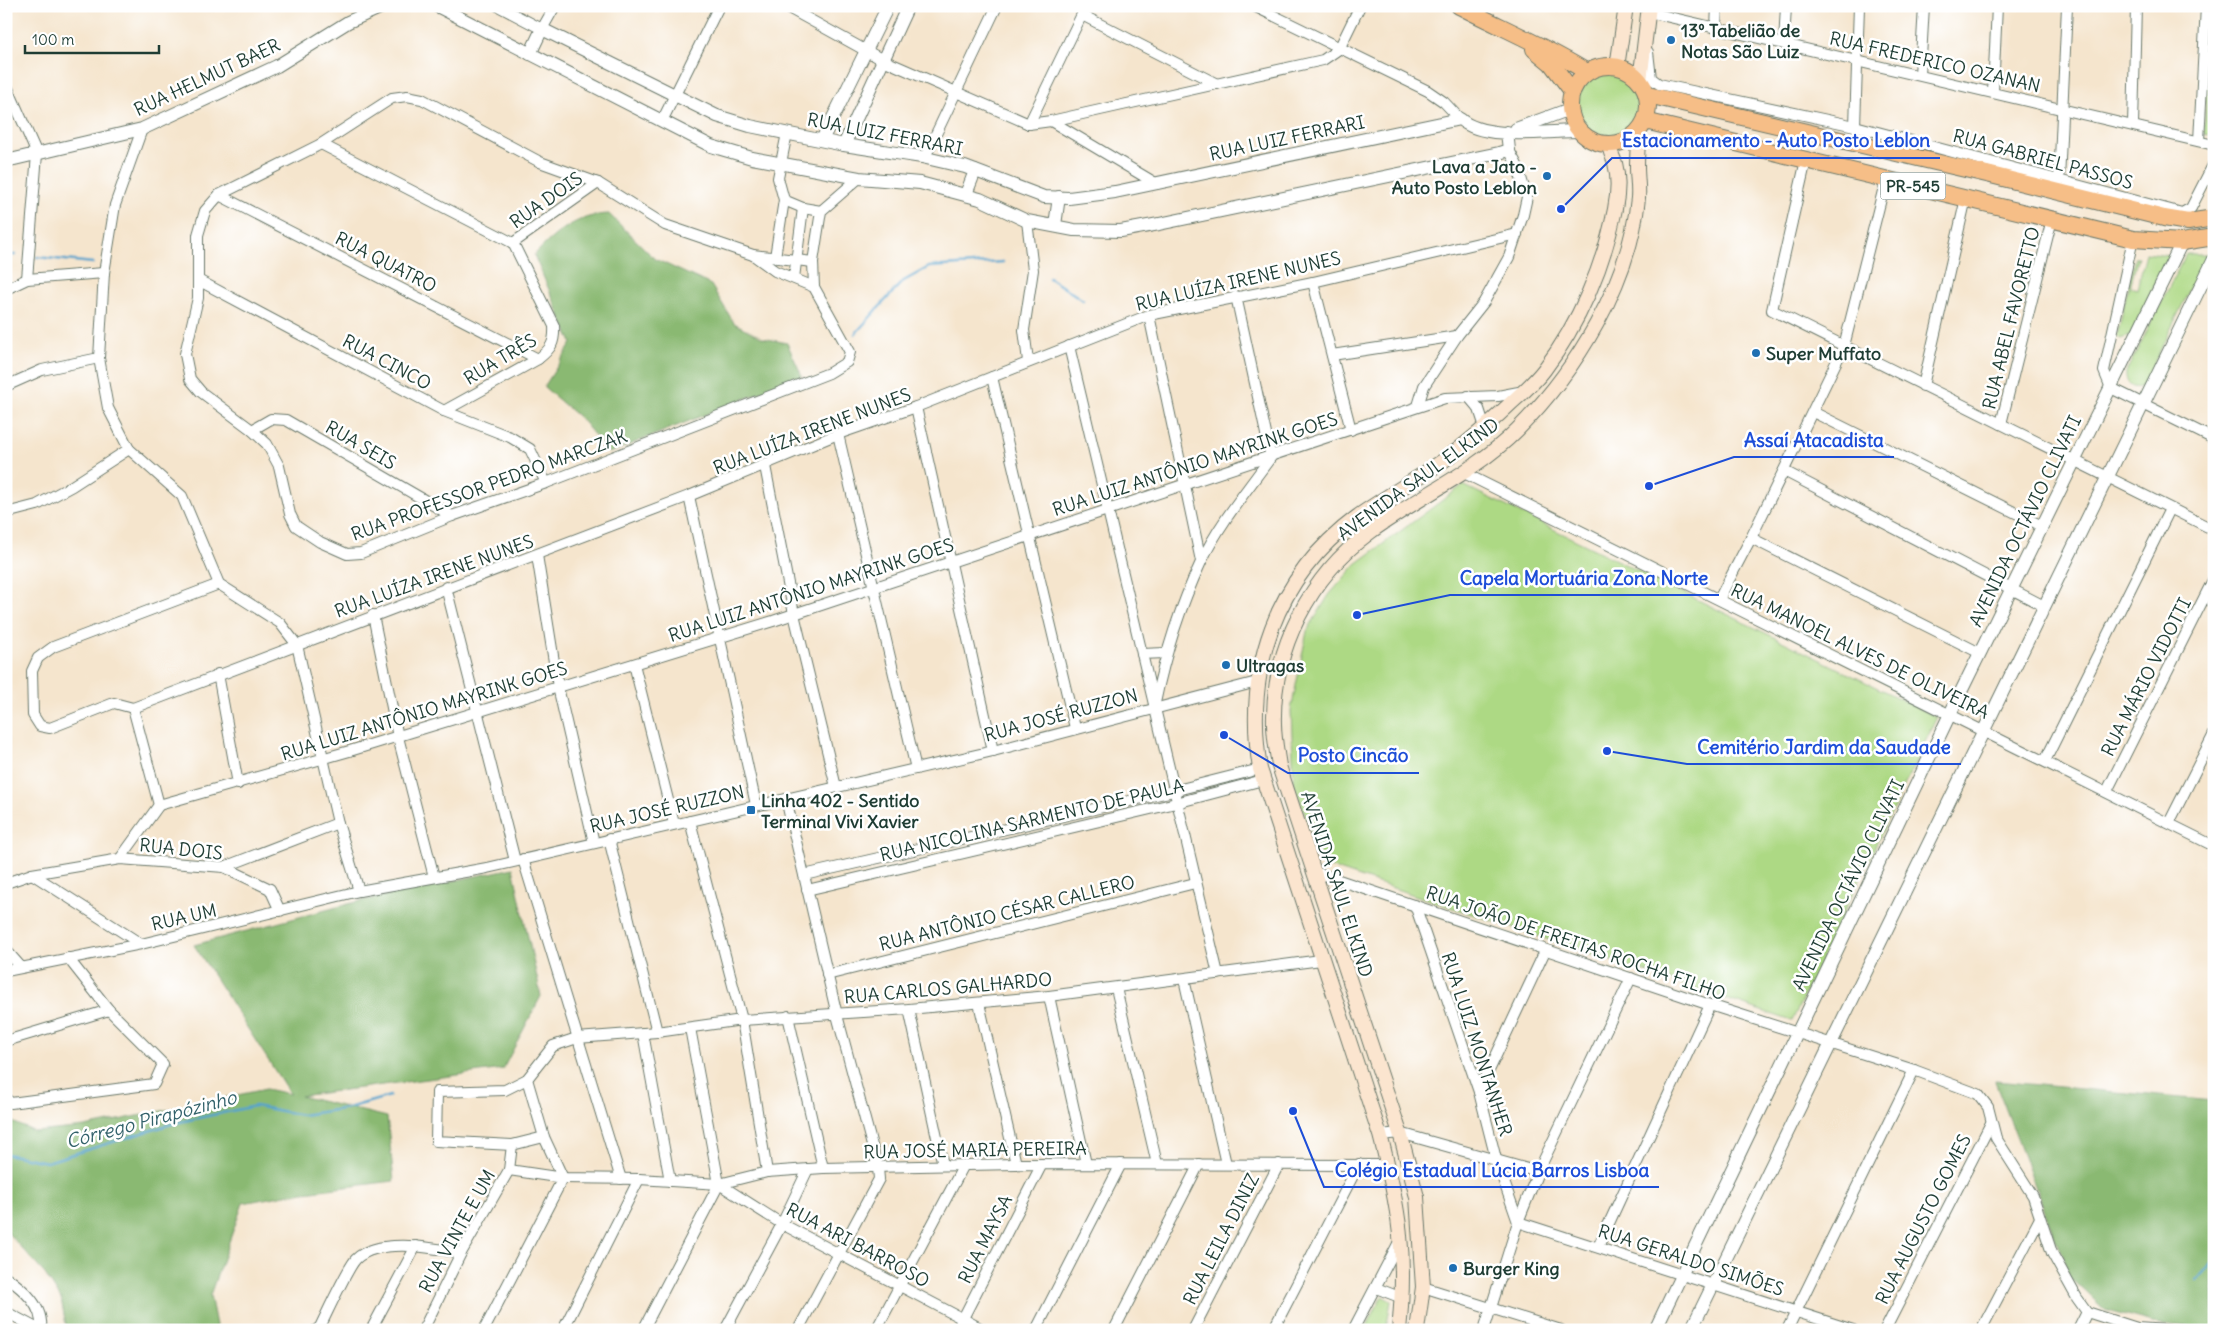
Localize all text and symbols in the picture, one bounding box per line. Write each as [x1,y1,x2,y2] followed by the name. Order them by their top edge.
[1681,19,1800,63] place label: 13º Tabelião de Notas São Luiz
[25,22,159,54] scale bar
[1827,27,2043,97] street label: RUA FREDERICO OZANAN
[32,30,74,49] text: 100 m
[130,33,284,121] street label: RUA HELMUT BAER
[1665,34,1677,46] marker: 13º Tabelião de Notas São Luiz
[805,108,965,160] street label: RUA LUIZ FERRARI
[1207,110,1367,166] street label: RUA LUIZ FERRARI
[1612,124,1940,158] callout: Estacionamento - Auto Posto Leblon
[1950,124,2136,194] street label: RUA GABRIEL PASSOS
[1622,128,1930,152] text: Estacionamento - Auto Posto Leblon
[1392,155,1538,199] place label: Lava a Jato - Auto Posto Leblon
[505,167,587,233] street label: RUA DOIS
[1541,170,1553,182] marker: Lava a Jato - Auto Posto Leblon
[1880,172,1946,200] road number: PR-545
[1977,224,2045,412] street label: RUA ABEL FAVORETTO
[331,227,441,297] street label: RUA QUATRO
[1133,246,1343,316] street label: RUA LUÍZA IRENE NUNES
[459,328,541,390] street label: RUA TRÊS
[339,329,435,395] street label: RUA CINCO
[1766,342,1881,365] place label: Super Muffato
[1750,347,1762,359] marker: Super Muffato
[710,383,914,479] street label: RUA LUÍZA IRENE NUNES
[1050,407,1340,521] street label: RUA LUIZ ANTÔNIO MAYRINK GOES
[1964,411,2086,630] street label: AVENIDA OCTÁVIO CLIVATI
[1333,413,1503,545] street label: AVENIDA SAUL ELKIND
[321,416,401,474] street label: RUA SEIS
[1734,423,1894,457] callout: Assaí Atacadista
[348,424,630,546] street label: RUA PROFESSOR PEDRO MARCZAK
[1744,428,1884,452] text: Assaí Atacadista
[331,529,537,623] street label: RUA LUÍZA IRENE NUNES
[666,533,956,647] street label: RUA LUIZ ANTÔNIO MAYRINK GOES
[1450,561,1719,595] callout: Capela Mortuária Zona Norte
[1460,566,1708,590] text: Capela Mortuária Zona Norte
[1727,578,1993,724] street label: RUA MANOEL ALVES DE OLIVEIRA
[2096,594,2196,760] street label: RUA MÁRIO VIDOTTI
[1236,654,1304,677] place label: Ultragas
[278,656,570,766] street label: RUA LUIZ ANTÔNIO MAYRINK GOES
[1220,659,1232,671] marker: Ultragas
[982,683,1140,747] street label: RUA JOSÉ RUZZON
[1687,730,1961,764] callout: Cemitério Jardim da Saudade
[1697,735,1951,759] text: Cemitério Jardim da Saudade
[1288,739,1419,773] callout: Posto Cincão
[1298,743,1409,767] text: Posto Cincão
[878,774,1186,866] street label: RUA NICOLINA SARMENTO DE PAULA
[1787,775,1909,994] street label: AVENIDA OCTÁVIO CLIVATI
[587,780,747,838] street label: RUA JOSÉ RUZZON
[1296,788,1378,980] street label: AVENIDA SAUL ELKIND
[761,789,919,833] place label: Linha 402 - Sentido Terminal Vivi Xavier
[745,804,757,816] marker: Linha 402 - Sentido Terminal Vivi Xavier
[138,833,224,865] street label: RUA DOIS
[877,870,1137,956] street label: RUA ANTÔNIO CÉSAR CALLERO
[1423,881,1729,1005] street label: RUA JOÃO DE FREITAS ROCHA FILHO
[149,898,219,936] street label: RUA UM
[1436,949,1518,1139] street label: RUA LUIZ MONTANHER
[843,967,1053,1009] street label: RUA CARLOS GALHARDO
[63,1084,240,1153] water label: Córrego Pirapózinho
[1870,1130,1976,1308] street label: RUA AUGUSTO GOMES
[863,1137,1087,1163] street label: RUA JOSÉ MARIA PEREIRA
[1324,1153,1659,1187] callout: Colégio Estadual Lúcia Barros Lisboa
[1335,1158,1649,1182] text: Colégio Estadual Lúcia Barros Lisboa
[414,1165,500,1297] street label: RUA VINTE E UM
[1178,1170,1264,1308] street label: RUA LEILA DINIZ
[953,1191,1017,1287] street label: RUA MAYSA
[783,1198,933,1292] street label: RUA ARI BARROSO
[1595,1219,1787,1301] street label: RUA GERALDO SIMÕES
[1463,1257,1559,1280] place label: Burger King
[1447,1262,1459,1274] marker: Burger King

